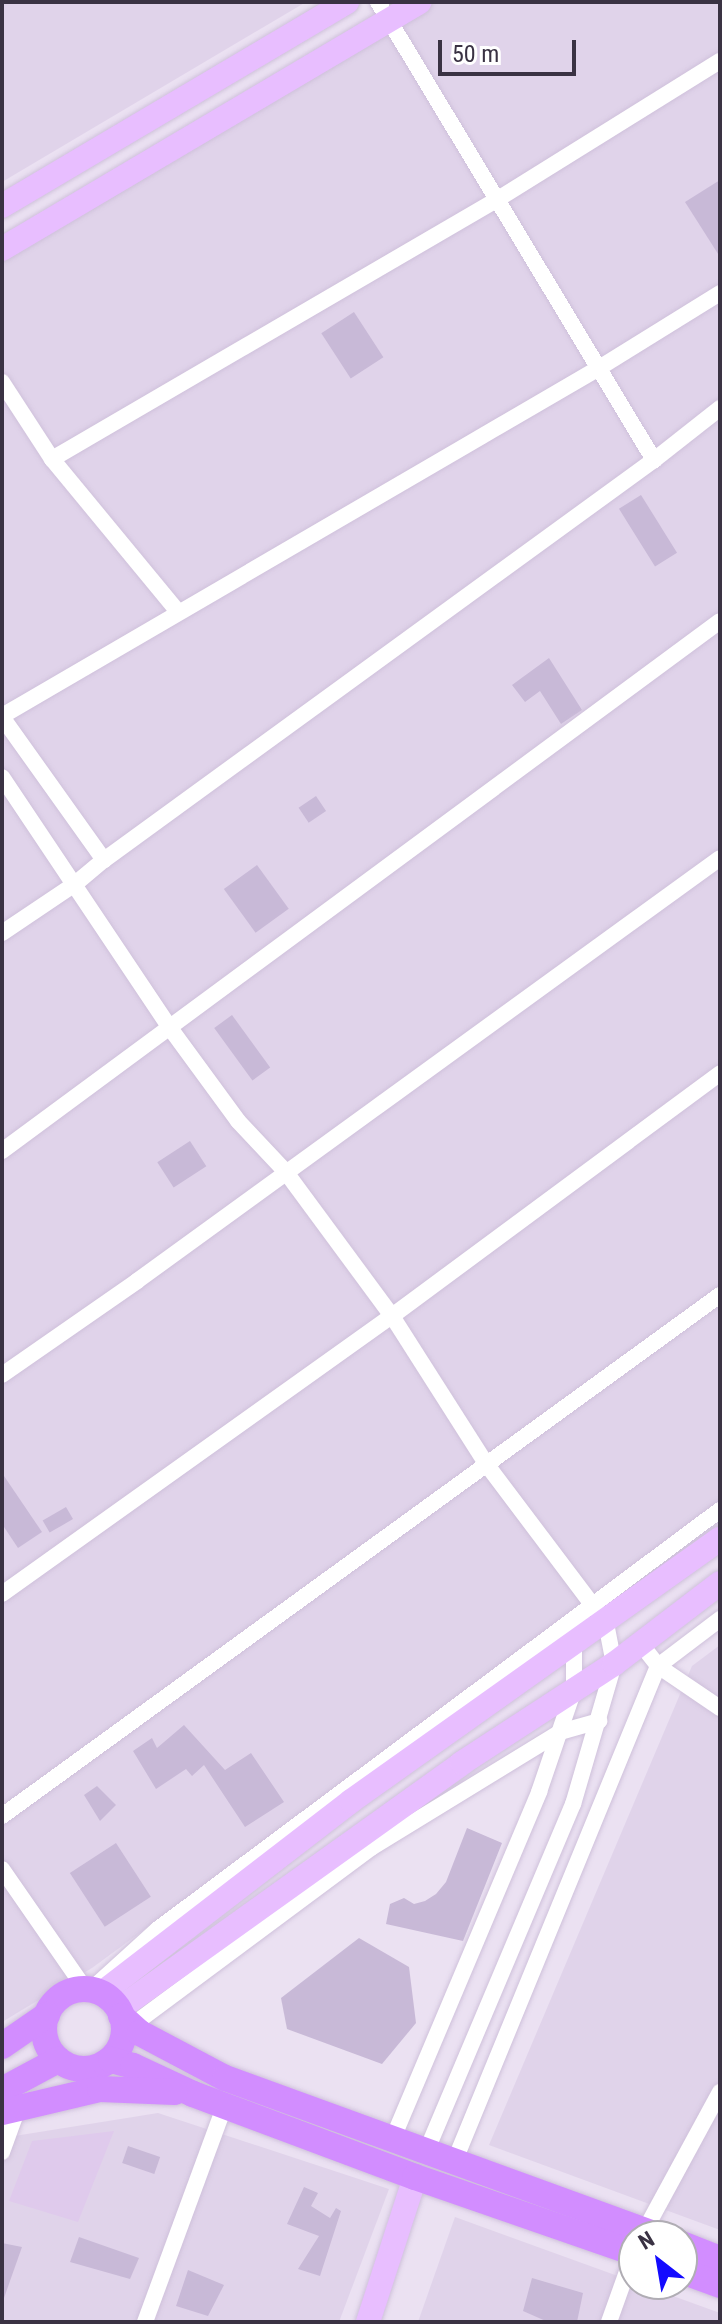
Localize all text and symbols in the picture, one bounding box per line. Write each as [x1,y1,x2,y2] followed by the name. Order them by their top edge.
[442,24,580,74] scale bar
[452,40,499,68] text: 50 m
[618,2220,698,2300] north arrow
[634,2227,659,2255] text: N

